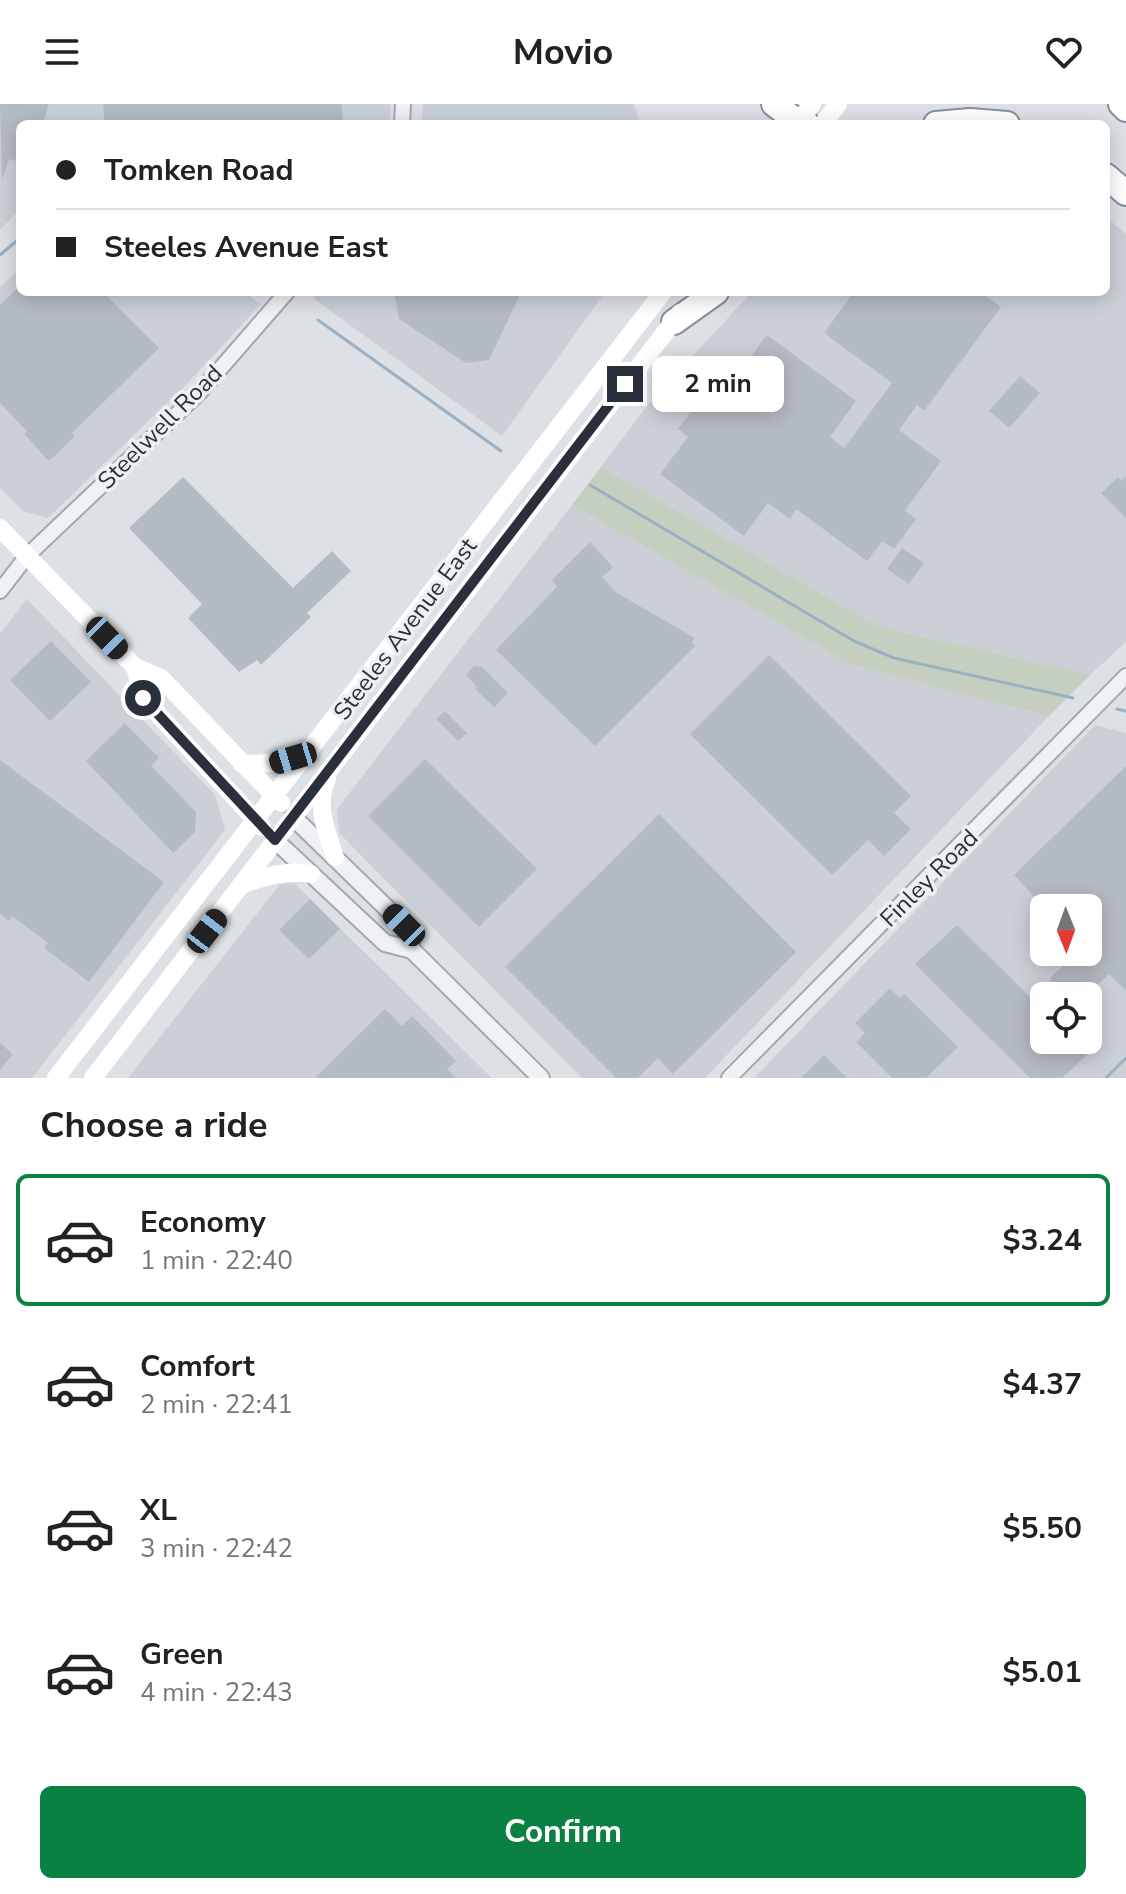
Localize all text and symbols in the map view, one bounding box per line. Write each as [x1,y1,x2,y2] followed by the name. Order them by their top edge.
[513,28,613,77] text: Movio
[40,30,84,74] icon: menu
[1042,30,1086,74] icon: heart
[104,150,293,191] text: Tomken Road
[104,227,388,268] text: Steeles Avenue East
[653,356,785,412] callout: 2 min
[91,358,229,496] street label: Steelwell Road
[607,366,643,402] route end
[684,366,752,401] text: 2 min
[326,531,484,727] street label: Steeles Avenue East
[82,612,132,664] car
[125,680,161,716] route start
[267,740,319,776] car
[873,822,985,934] street label: Finley Road
[1030,894,1102,966] north arrow
[1030,894,1102,1054] map controls
[379,900,429,950] car
[183,905,231,957] car
[1030,982,1102,1054] button: locate
[40,1101,268,1150] text: Choose a ride
[140,1202,266,1243] text: Economy
[44,1204,116,1276] icon: car
[1003,1220,1082,1261] text: $3.24
[140,1243,293,1278] text: 1 min · 22:40
[140,1346,255,1387] text: Comfort
[44,1348,116,1420] icon: car
[1003,1364,1082,1405] text: $4.37
[140,1387,293,1422] text: 2 min · 22:41
[140,1490,177,1531] text: XL
[44,1492,116,1564] icon: car
[1003,1508,1082,1549] text: $5.50
[140,1531,293,1566] text: 3 min · 22:42
[140,1634,224,1675] text: Green
[44,1636,116,1708] icon: car
[1003,1652,1082,1693] text: $5.01
[140,1675,293,1710] text: 4 min · 22:43
[40,1786,1086,1878] button: Confirm

